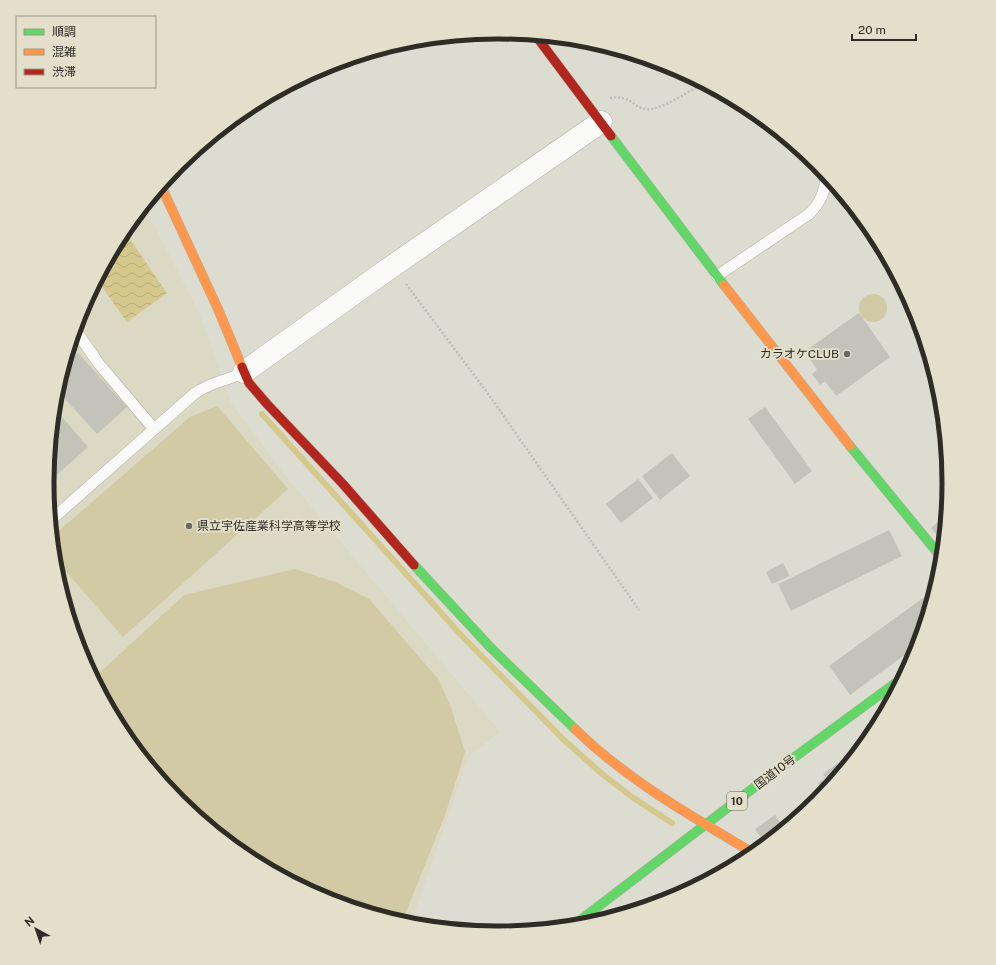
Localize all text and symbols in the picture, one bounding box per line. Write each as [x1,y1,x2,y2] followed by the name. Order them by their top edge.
[16,16,156,88] legend
[852,16,916,42] scale bar
[858,23,886,37] text: 20 m
[52,25,76,39] text: 順調
[52,45,76,59] text: 混雑
[52,65,76,79] text: 渋滞
[760,347,839,361] place label: カラオケCLUB
[842,349,852,359] marker: カラオケCLUB
[197,519,341,533] place label: 県立宇佐産業科学高等学校
[184,521,194,531] marker: 県立宇佐産業科学高等学校
[752,752,798,792] street label: 国道10号
[727,792,747,810] road number: 10
[16,909,56,949] north arrow
[22,914,37,929] text: N

